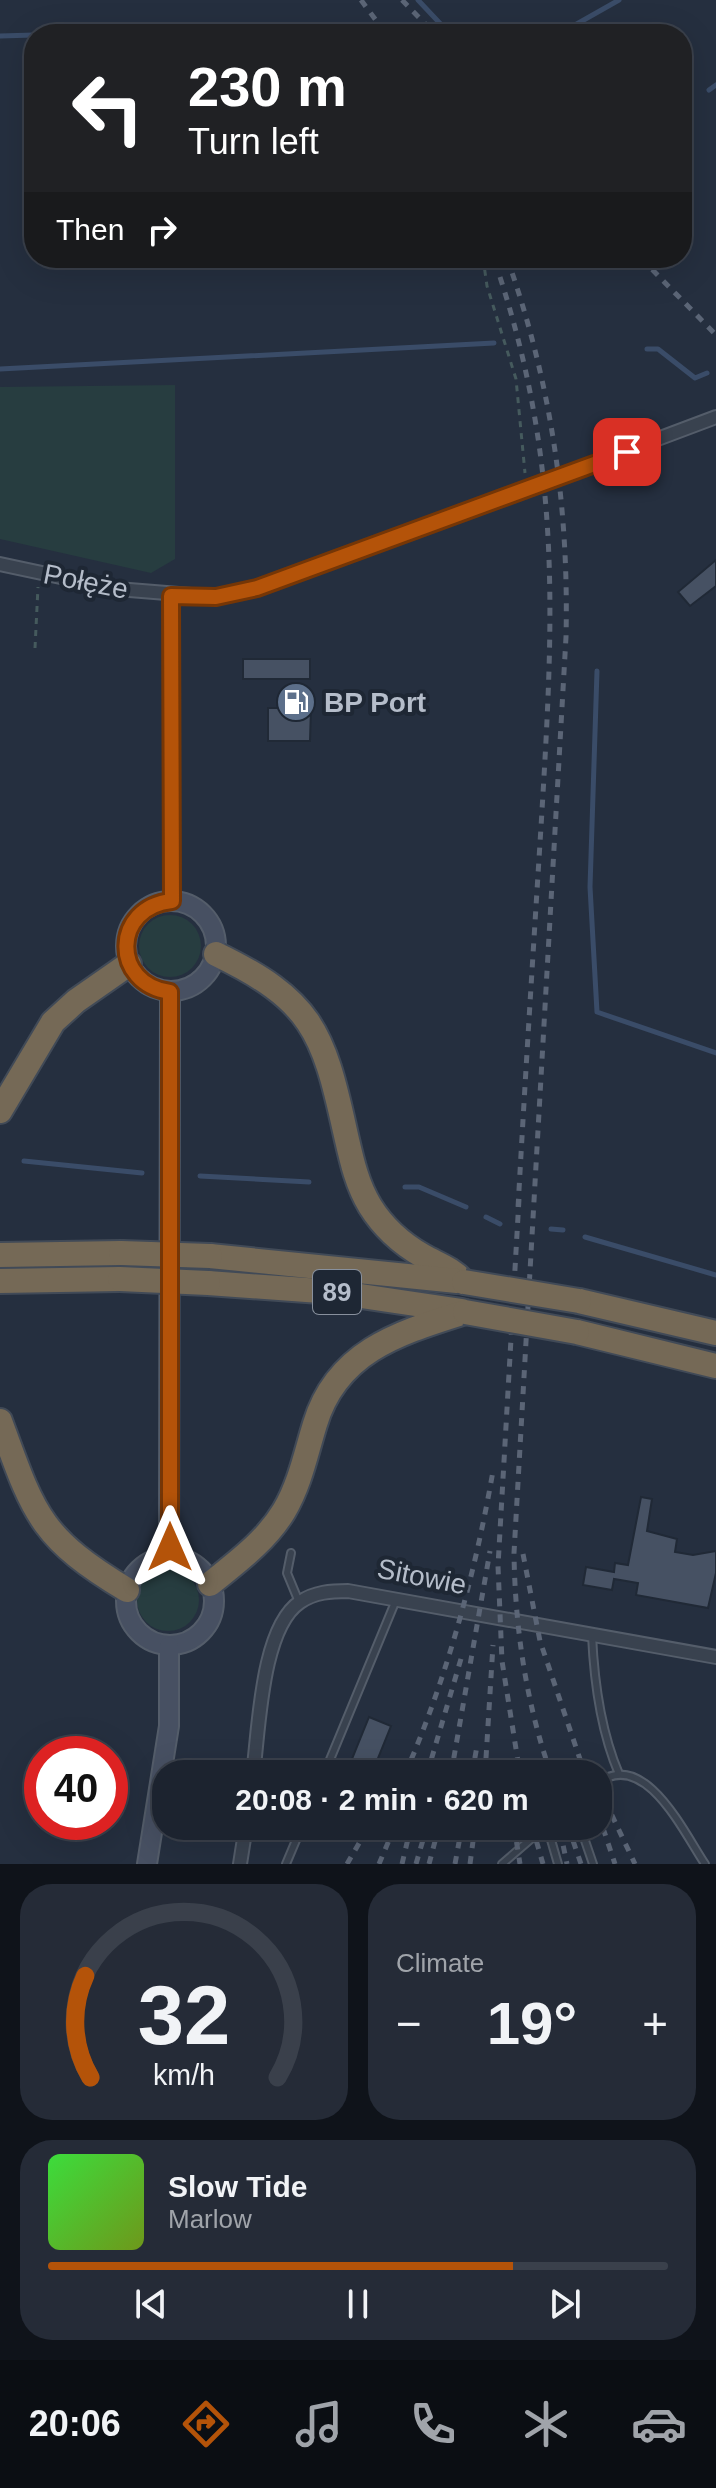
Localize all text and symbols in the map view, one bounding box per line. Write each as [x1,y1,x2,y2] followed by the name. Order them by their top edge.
[188,55,347,118] text: 230 m
[56,56,160,160] icon: left
[188,121,319,162] text: Turn left
[140,208,184,252] icon: right
[56,213,124,246] text: Then
[593,418,661,486] pin
[605,430,649,474] icon: arrive
[41,558,131,605] street label: Połęże
[275,681,317,723] fuel station icon: BP Port
[324,687,426,718] place label: BP Port
[313,1270,361,1314] road number: 89
[128,1505,212,1589] position arrow
[375,1553,469,1600] street label: Sitowie
[24,1736,128,1840] speed limit sign: 40
[235,1783,529,1816] text: 20:08 · 2 min · 620 m
[396,1948,484,1978] text: Climate
[138,1969,230,2062] text: 32
[487,1990,577,2057] text: 19°
[396,1999,422,2048] text: −
[642,1999,668,2048] text: +
[153,2059,215,2091] text: km/h
[168,2170,307,2203] text: Slow Tide
[168,2204,252,2234] text: Marlow
[129,2282,173,2326] icon: previous
[336,2282,380,2326] icon: pause
[543,2282,587,2326] icon: next
[178,2396,234,2452] icon: directions
[291,2396,347,2452] icon: music
[405,2396,461,2452] icon: phone
[518,2396,574,2452] icon: climate
[631,2396,687,2452] icon: car
[29,2403,121,2444] text: 20:06

